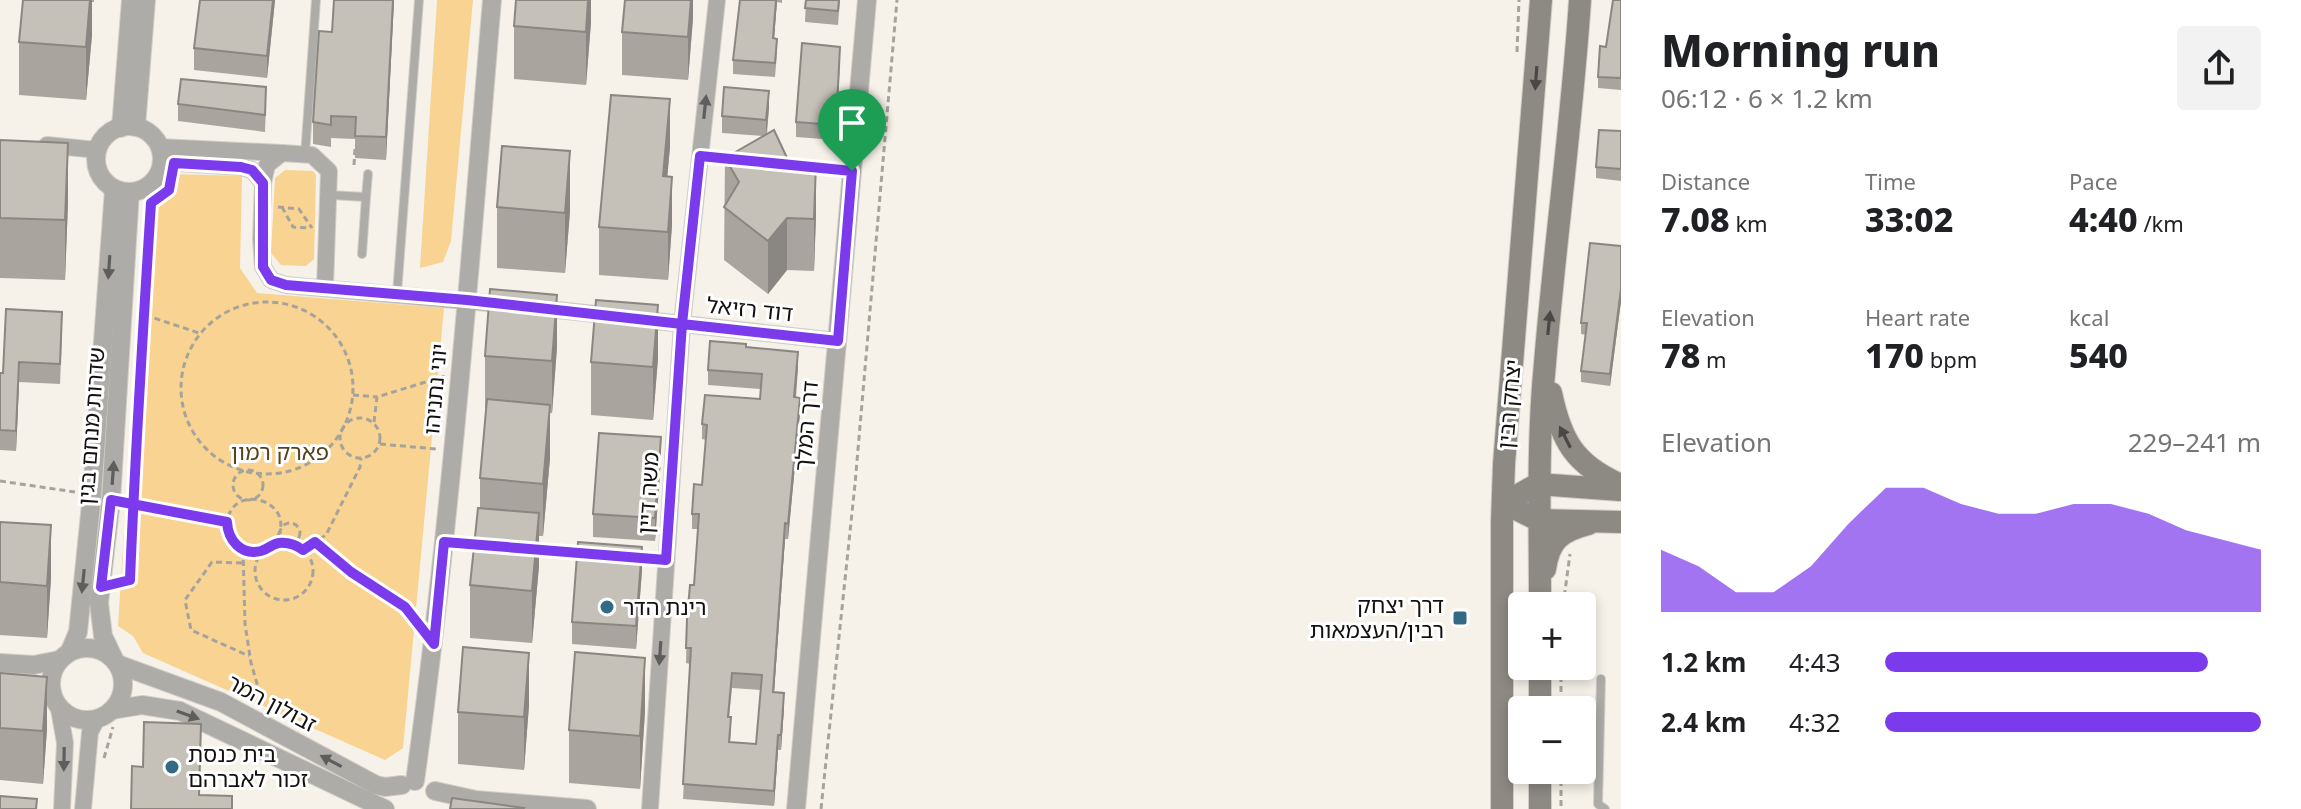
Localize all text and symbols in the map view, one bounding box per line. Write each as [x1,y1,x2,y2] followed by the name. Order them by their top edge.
[1661,20,1940,80] text: Morning run
[2177,26,2261,110] button: share
[1529,66,1542,91] one-way arrow
[1661,80,1873,116] text: 06:12 · 6 × 1.2 km
[818,89,886,171] pin
[699,94,712,119] one-way arrow
[830,101,874,145] icon: arrive
[1661,166,1750,196] text: Distance
[1865,166,1916,196] text: Time
[2069,166,2118,196] text: Pace
[1661,196,1730,242] text: 7.08
[1865,196,1953,242] text: 33:02
[2069,196,2138,242] text: 4:40
[1730,208,1768,238] text: km
[2138,208,2184,238] text: /km
[102,254,115,279] one-way arrow
[705,289,795,327] street label: דוד רזיאל
[1661,302,1755,332] text: Elevation
[1865,302,1970,332] text: Heart rate
[2069,302,2109,332] text: kcal
[1542,310,1555,335] one-way arrow
[1661,332,1700,378] text: 78
[1865,332,1924,378] text: 170
[2069,332,2128,378] text: 540
[415,342,453,436] street label: יוני נתניהו
[1700,344,1727,374] text: m
[1924,344,1977,374] text: bpm
[70,346,110,506] street label: שדרות מנחם בגין
[1489,358,1527,450] street label: יצחק רבין
[786,379,824,473] street label: דרך המלך
[1661,424,1772,460] text: Elevation
[2128,424,2261,460] text: 229–241 m
[1558,426,1572,449] one-way arrow
[231,436,329,466] park label: פארק רמון
[629,451,665,535] street label: משה דיין
[106,460,119,485] one-way arrow
[77,569,90,594] one-way arrow
[1310,589,1444,644] place label: דרך יצחק רבין/העצמאות
[623,591,707,621] place label: רינת הדר
[1508,592,1596,784] map controls
[1508,592,1596,680] button: +
[598,598,616,616] marker: רינת הדר
[1451,609,1469,627] marker: דרך יצחק רבין/העצמאות
[653,641,666,666] one-way arrow
[1661,644,1746,680] text: 1.2 km
[1789,644,1841,680] text: 4:43
[223,666,322,738] street label: זבולון המר
[1508,696,1596,784] button: −
[1661,704,1746,740] text: 2.4 km
[1789,704,1841,740] text: 4:32
[176,709,200,721] one-way arrow
[188,738,308,793] place label: בית כנסת זכור לאברהם
[58,747,71,772] one-way arrow
[319,755,342,768] one-way arrow
[163,758,181,776] marker: בית כנסת זכור לאברהם

